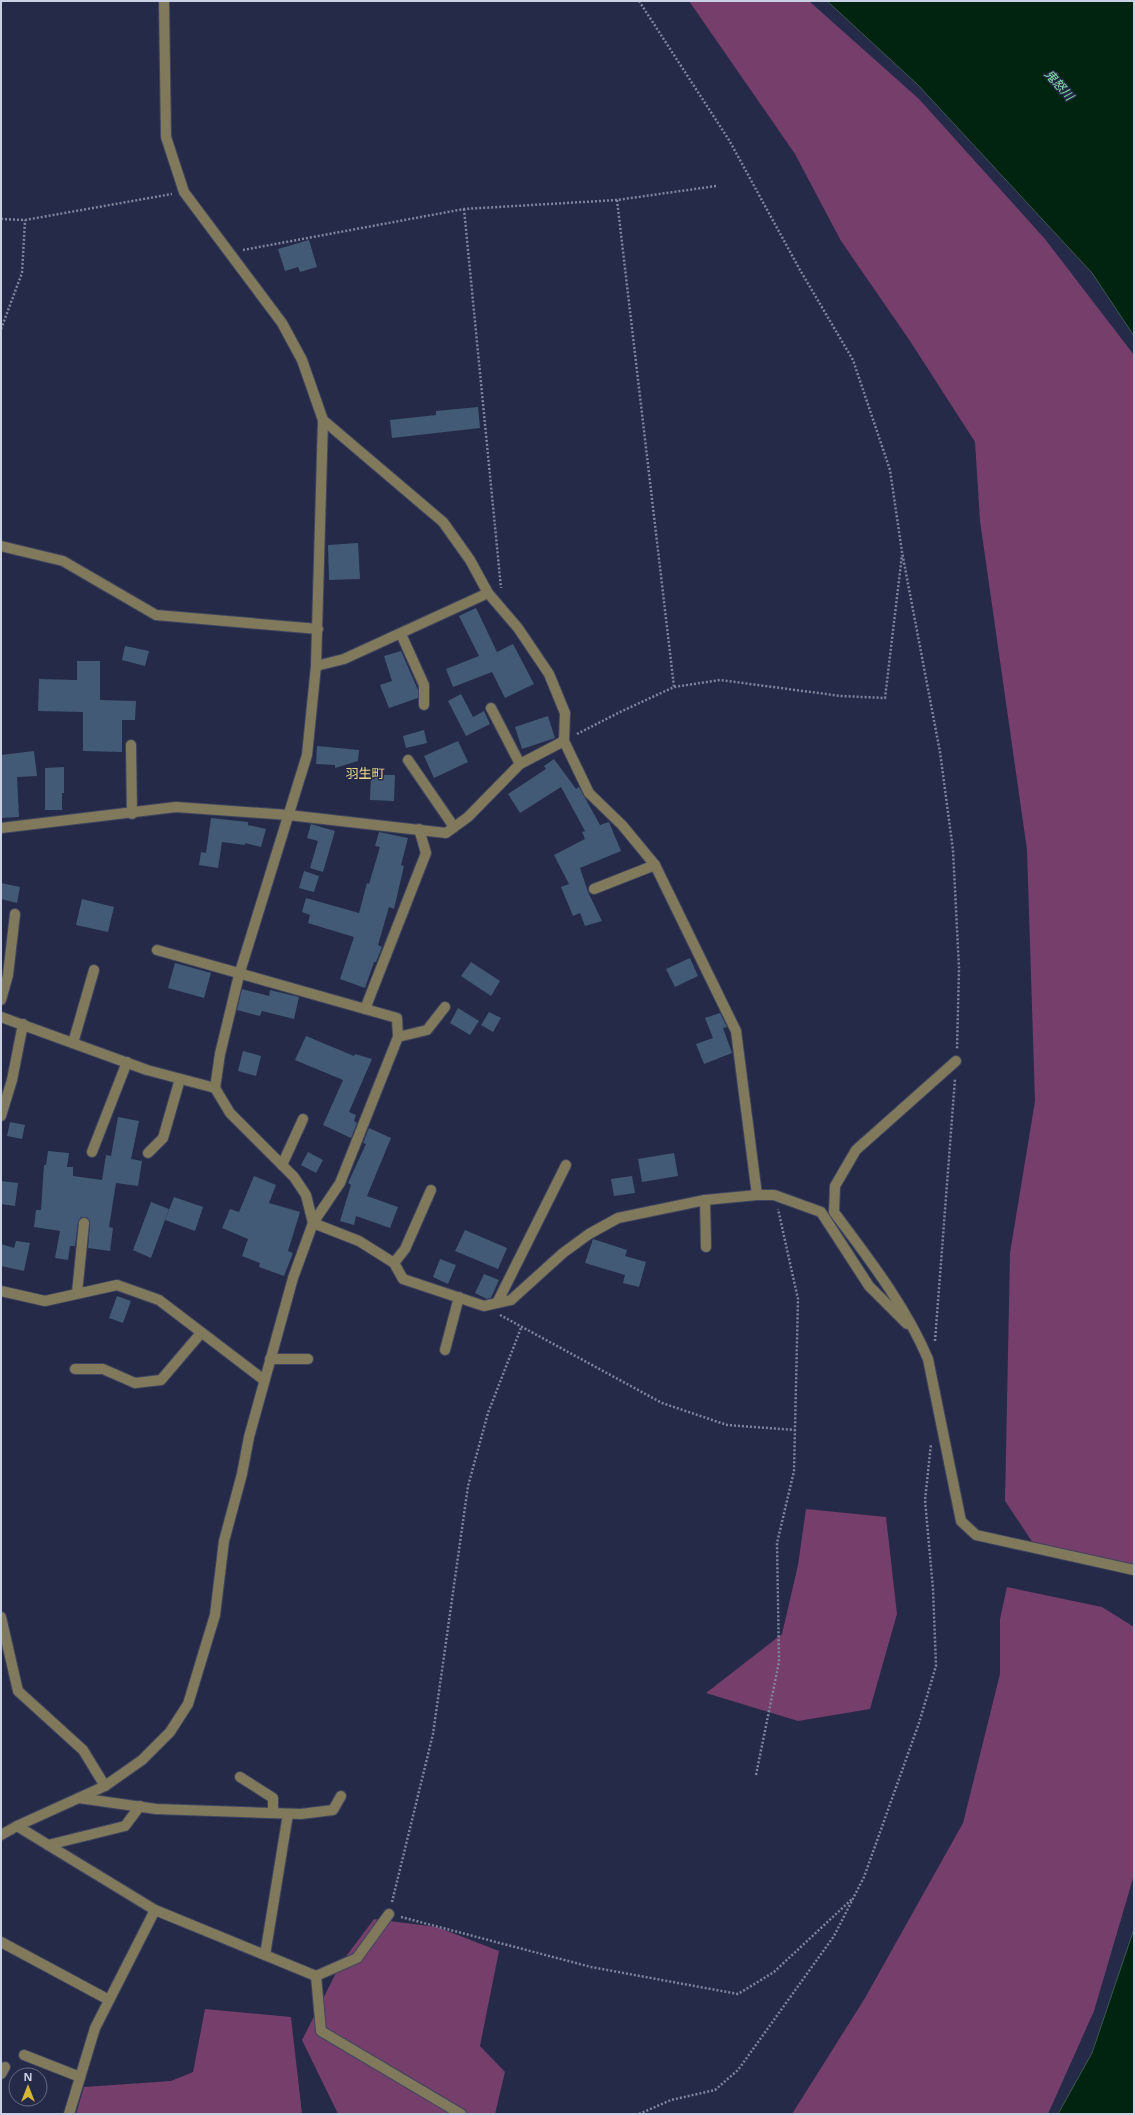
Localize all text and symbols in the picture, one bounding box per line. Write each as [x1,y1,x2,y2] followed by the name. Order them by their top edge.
[1041,66,1079,105] water label: 鬼怒川
[345,764,385,782] district label: 羽生町
[8,2067,48,2107] north arrow
[24,2069,32,2084] text: N

